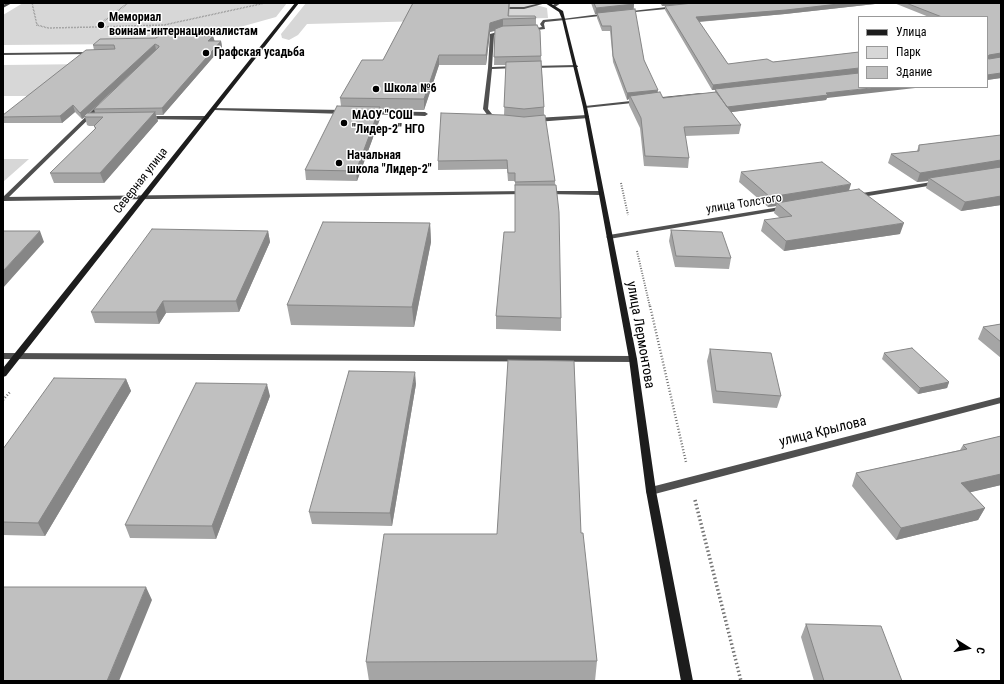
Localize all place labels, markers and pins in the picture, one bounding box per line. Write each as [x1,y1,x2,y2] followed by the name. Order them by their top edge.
[109,11,258,39] place label: Мемориал воинам-интернационалистам
[96,20,106,30] marker: Мемориал воинам-интернационалистам
[214,46,305,60] place label: Графская усадьба
[201,48,211,58] marker: Графская усадьба
[384,82,437,96] place label: Школа №6
[371,84,381,94] marker: Школа №6
[352,109,425,137] place label: МАОУ "СОШ "Лидер-2" НГО
[339,118,349,128] marker: МАОУ "СОШ "Лидер-2" НГО
[347,149,432,177] place label: Начальная школа "Лидер-2"
[334,158,344,168] marker: Начальная школа "Лидер-2"

